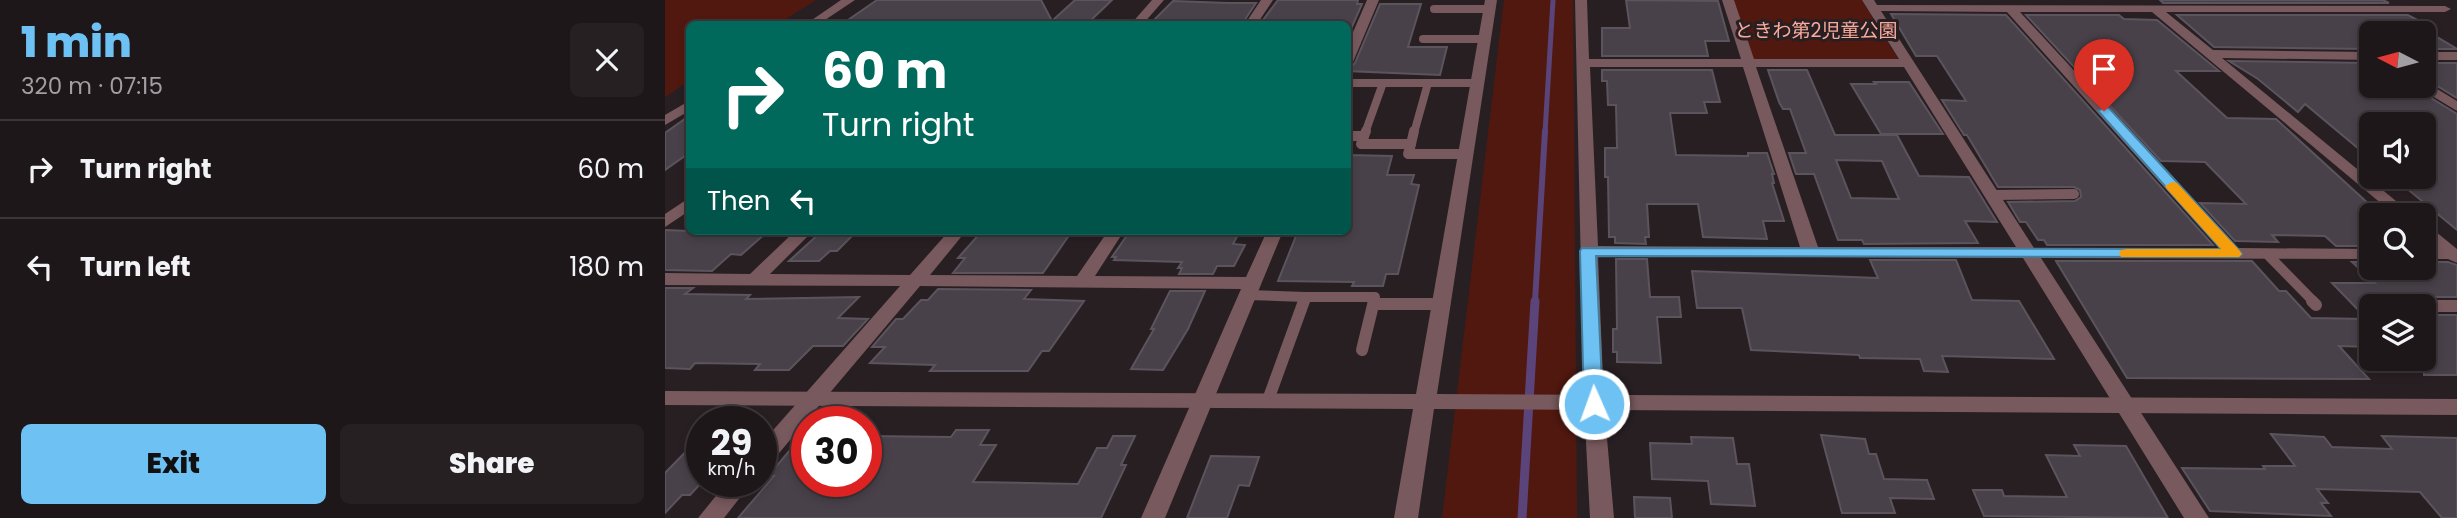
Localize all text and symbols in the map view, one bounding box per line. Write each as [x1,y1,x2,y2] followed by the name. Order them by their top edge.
[21,13,132,72] text: 1 min
[1735,17,1897,44] park label: ときわ第2児童公園
[2359,21,2436,98] north arrow
[2359,21,2436,371] map controls
[570,23,644,97] button: close
[822,37,947,105] text: 60 m
[2074,39,2134,111] pin
[707,49,798,140] icon: right
[2085,50,2123,88] icon: arrive
[21,70,163,102] text: 320 m · 07:15
[822,102,974,147] text: Turn right
[2359,112,2436,189] button: sound
[21,150,59,188] icon: right
[80,151,212,187] text: Turn right
[577,151,644,187] text: 60 m
[784,182,822,220] icon: left
[707,183,770,219] text: Then
[2359,203,2436,280] button: search
[21,248,59,286] icon: left
[80,249,191,285] text: Turn left
[569,249,644,285] text: 180 m
[2359,294,2436,371] button: layers
[1557,367,1631,441] position arrow
[791,406,882,497] speed limit sign: 30
[711,418,752,467] text: 29
[21,424,326,504] button: Exit
[340,424,644,504] button: Share
[708,456,755,481] text: km/h

